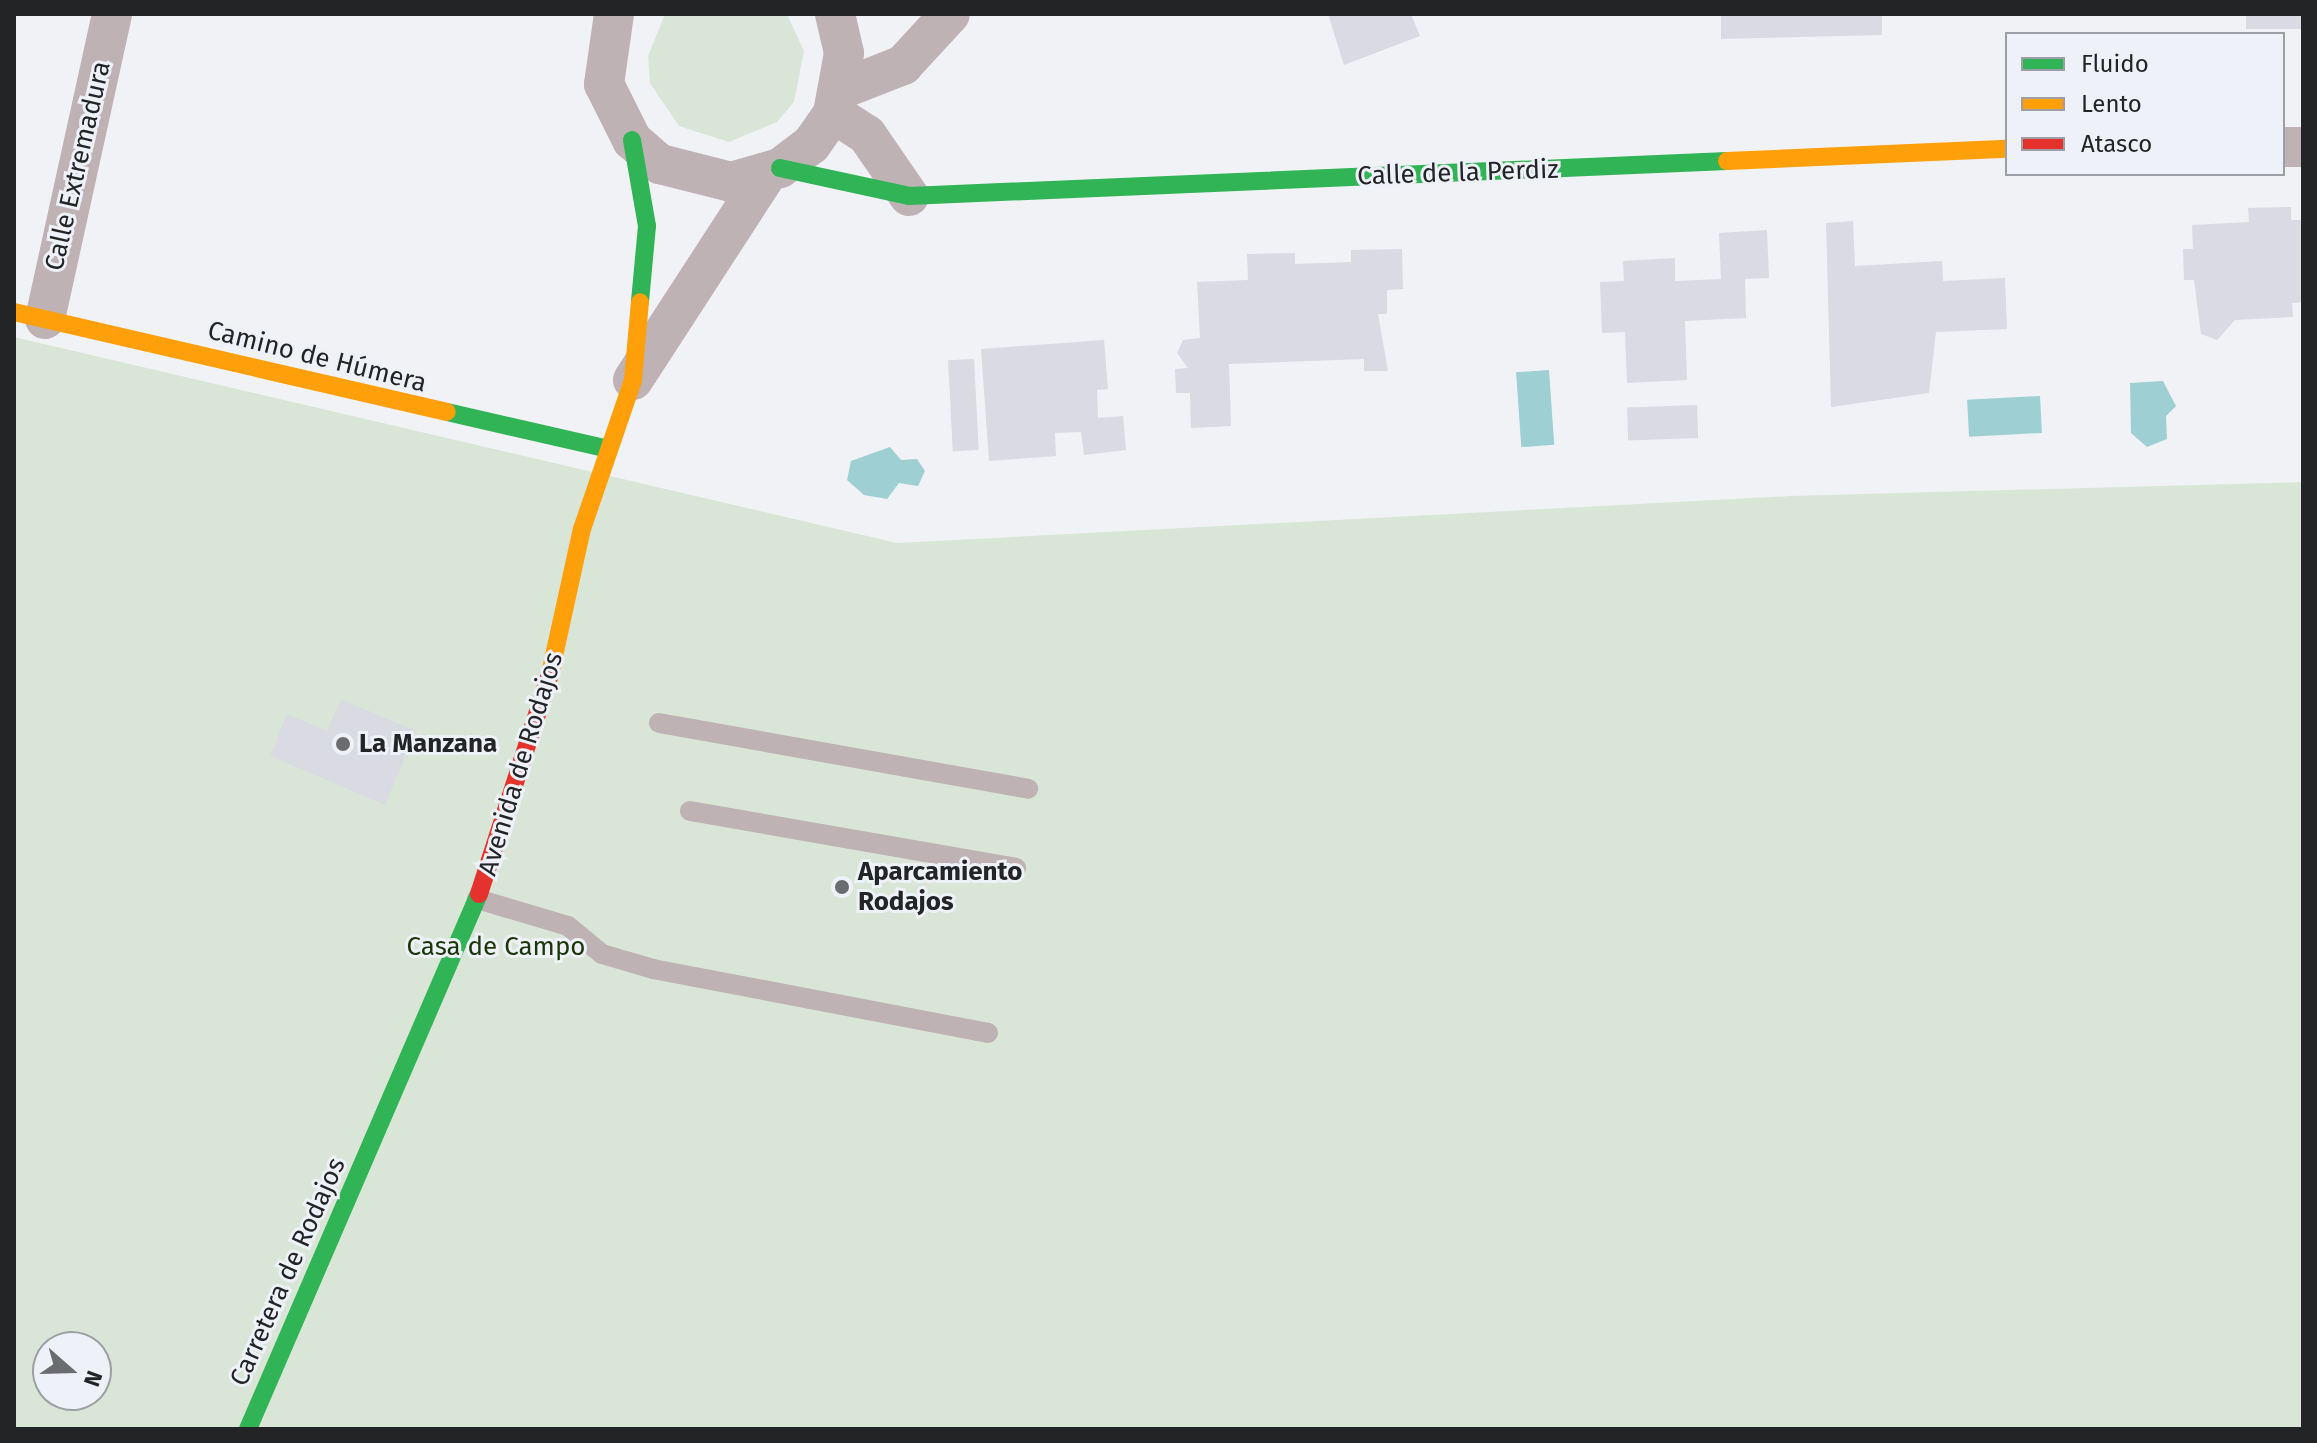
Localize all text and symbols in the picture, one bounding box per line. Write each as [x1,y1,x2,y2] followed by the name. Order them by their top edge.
[2005,32,2285,176] legend
[2081,50,2149,78] text: Fluido
[39,58,117,274] street label: Calle Extremadura
[2081,90,2142,118] text: Lento
[2081,130,2152,158] text: Atasco
[1357,154,1559,192] street label: Calle de la Perdiz
[204,315,430,399] street label: Camino de Húmera
[472,648,570,880] street label: Avenida de Rodajos
[359,728,497,760] place label: La Manzana
[334,735,352,753] marker: La Manzana
[858,856,1022,918] place label: Aparcamiento Rodajos
[833,878,851,896] marker: Aparcamiento Rodajos
[406,931,586,963] park label: Casa de Campo
[224,1153,352,1391] street label: Carretera de Rodajos
[32,1331,112,1411] north arrow
[78,1367,108,1390] text: N

